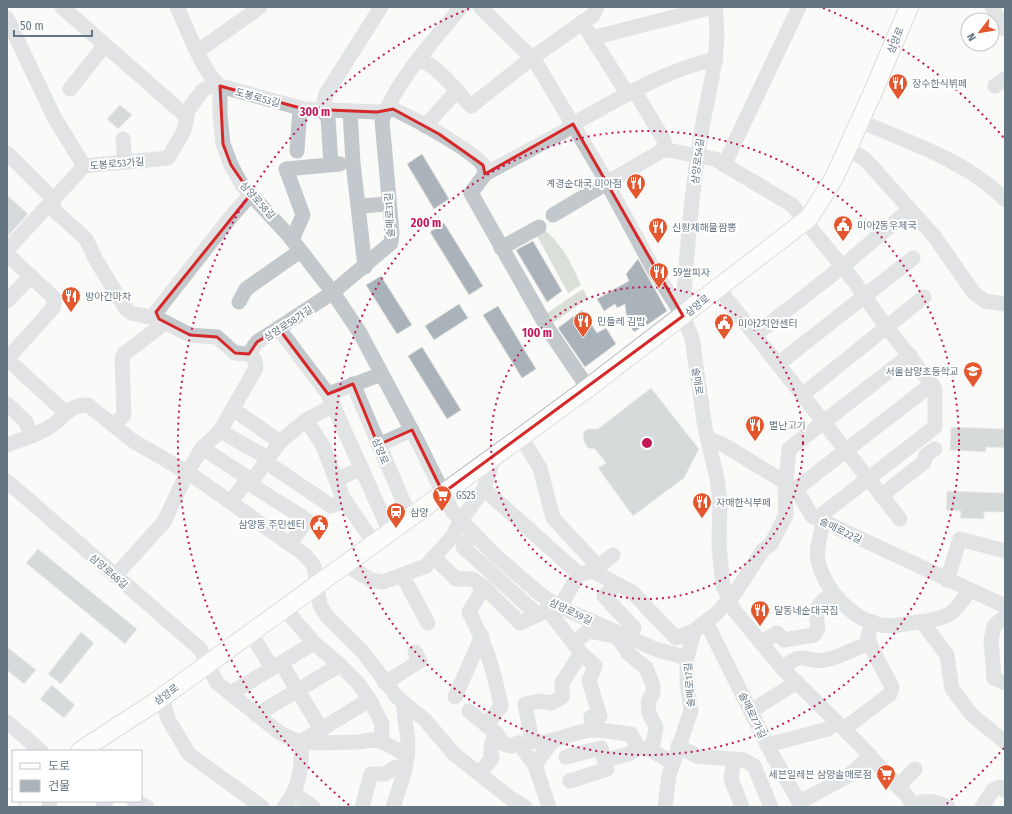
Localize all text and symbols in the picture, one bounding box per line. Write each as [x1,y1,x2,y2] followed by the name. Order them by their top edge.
[14,12,92,38] scale bar
[960,12,1000,52] north arrow
[20,19,44,33] text: 50 m
[885,25,907,55] street label: 삼양로
[965,31,979,43] text: N
[887,72,909,100] restaurant icon: 장수한식뷔페
[912,78,967,90] place label: 장수한식뷔페
[234,86,281,110] street label: 도봉로53길
[299,105,330,119] text: 300 m
[689,137,707,185] street label: 삼양로54길
[89,156,145,172] street label: 도봉로53가길
[625,172,647,200] restaurant icon: 계경순대국 미아점
[546,178,622,190] place label: 계경순대국 미아점
[237,179,277,222] street label: 삼양로58길
[383,192,397,238] street label: 솔매로31길
[832,214,854,242] public building icon: 미아2동우체국
[410,216,441,230] text: 200 m
[647,216,669,244] restaurant icon: 신황제해물짬뽕
[857,220,917,232] place label: 미아2동우체국
[672,222,736,234] place label: 신황제해물짬뽕
[648,261,670,289] restaurant icon: 59쌀피자
[673,267,711,279] place label: 59쌀피자
[60,285,82,313] restaurant icon: 방아간마차
[85,291,132,303] place label: 방아간마차
[683,293,712,319] street label: 삼양로
[262,304,315,344] street label: 삼양로58가길
[572,310,594,338] restaurant icon: 민들레 김밥
[713,312,735,340] public building icon: 미아2치안센터
[597,316,646,328] place label: 민들레 김밥
[738,318,798,330] place label: 미아2치안센터
[522,326,552,340] text: 100 m
[962,360,984,388] school or university icon: 서울삼양초등학교
[885,366,959,378] place label: 서울삼양초등학교
[689,367,705,396] street label: 솔매로
[744,414,766,442] restaurant icon: 별난고기
[769,420,806,432] place label: 별난고기
[369,436,391,466] street label: 삼양로
[640,436,654,450] centre of rings
[431,484,453,512] supermarket icon: GS25
[456,490,476,502] place label: GS25
[691,491,713,519] restaurant icon: 자매한식부페
[716,497,771,509] place label: 자매한식부페
[385,501,407,529] station icon: 삼양
[410,507,428,519] place label: 삼양
[308,513,330,541] public building icon: 삼양동 주민센터
[817,516,864,546] street label: 솔매로22길
[238,519,305,531] place label: 삼양동 주민센터
[87,552,130,592] street label: 삼양로68길
[547,596,594,627] street label: 삼양로59길
[749,599,771,627] restaurant icon: 달동네순대국집
[774,605,838,617] place label: 달동네순대국집
[682,662,698,708] street label: 솔매로17길
[152,682,181,708] street label: 삼양로
[736,690,768,741] street label: 솔매로7가길
[12,750,142,802] legend
[48,759,70,773] text: 도로
[875,763,897,791] supermarket icon: 세븐일레븐 삼양솔매로점
[768,769,872,781] place label: 세븐일레븐 삼양솔매로점
[48,779,70,793] text: 건물

